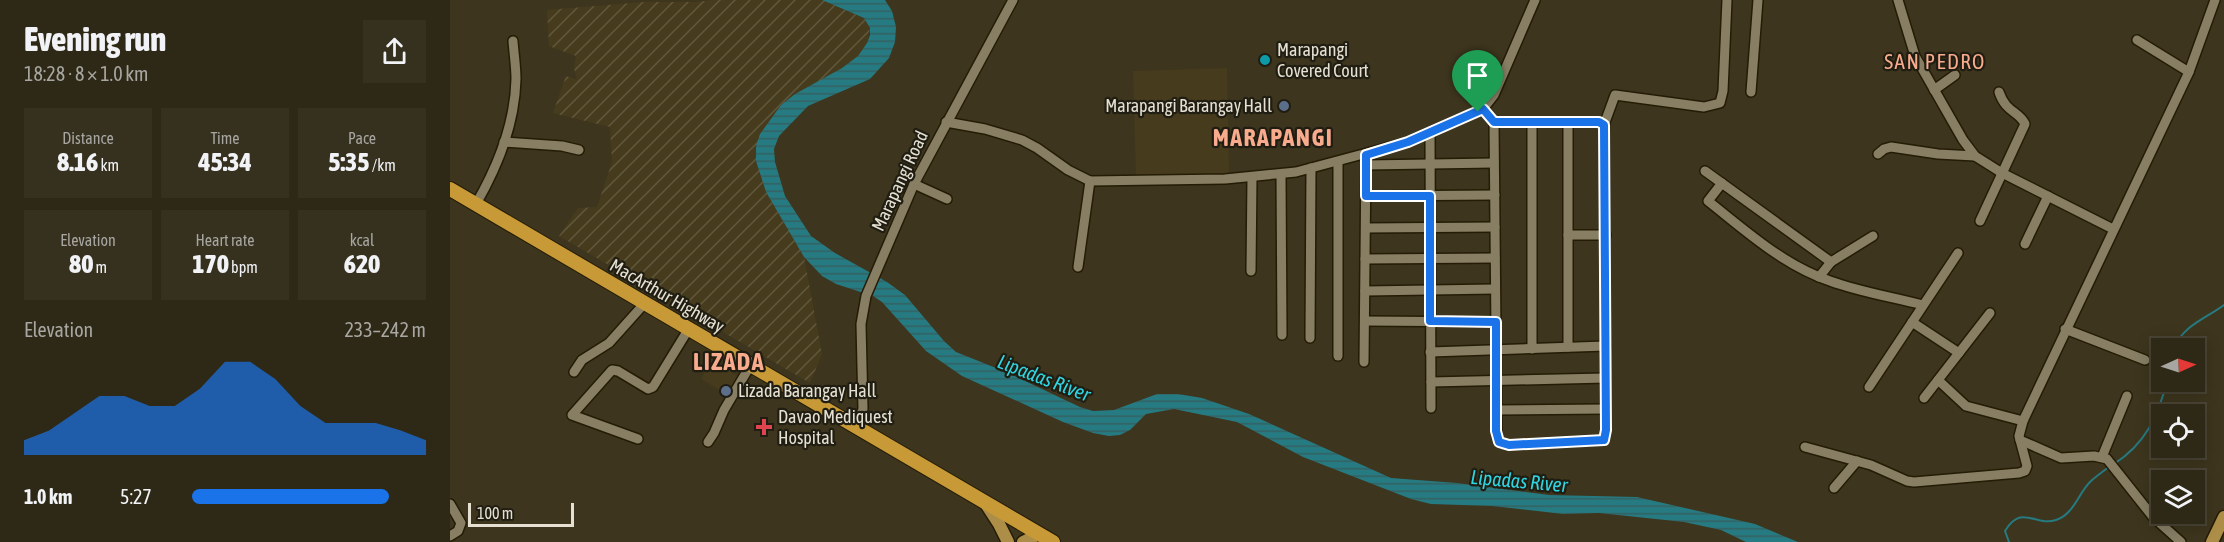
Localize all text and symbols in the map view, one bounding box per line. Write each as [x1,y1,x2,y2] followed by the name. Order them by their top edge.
[24,20,166,58] text: Evening run
[363,20,426,83] button: share
[1277,39,1369,81] place label: Marapangi Covered Court
[1884,49,1986,73] district label: SAN PEDRO
[1452,50,1503,112] pin
[1258,53,1272,67] marker: Marapangi Covered Court
[1461,59,1494,92] icon: arrive
[24,62,149,85] text: 18:28 · 8 × 1.0 km
[1105,95,1272,116] place label: Marapangi Barangay Hall
[1277,99,1291,113] marker: Marapangi Barangay Hall
[1213,124,1333,151] district label: MARAPANGI
[867,127,932,234] street label: Marapangi Road
[62,129,114,147] text: Distance
[210,129,240,147] text: Time
[348,129,376,147] text: Pace
[57,147,98,177] text: 8.16
[198,147,252,177] text: 45:34
[328,147,370,177] text: 5:35
[98,156,119,174] text: km
[370,156,396,174] text: /km
[60,231,116,249] text: Elevation
[196,231,254,249] text: Heart rate
[350,231,374,249] text: kcal
[69,249,93,279] text: 80
[192,249,229,279] text: 170
[344,249,380,279] text: 620
[606,254,728,337] street label: MacArthur Highway
[93,258,107,276] text: m
[229,258,258,276] text: bpm
[24,318,93,341] text: Elevation
[344,318,426,341] text: 233–242 m
[2151,338,2205,392] north arrow
[2151,338,2205,524] map controls
[693,348,765,375] district label: LIZADA
[995,349,1095,406] water label: Lipadas River
[738,380,877,401] place label: Lizada Barangay Hall
[719,384,733,398] marker: Lizada Barangay Hall
[2151,404,2205,458] button: locate
[778,406,893,448] place label: Davao Mediquest Hospital
[755,418,773,436] marker: Davao Mediquest Hospital
[1470,465,1570,496] water label: Lipadas River
[2151,470,2205,524] button: layers
[24,485,72,508] text: 1.0 km
[120,485,152,508] text: 5:27
[468,500,574,528] scale bar
[477,504,513,522] text: 100 m

